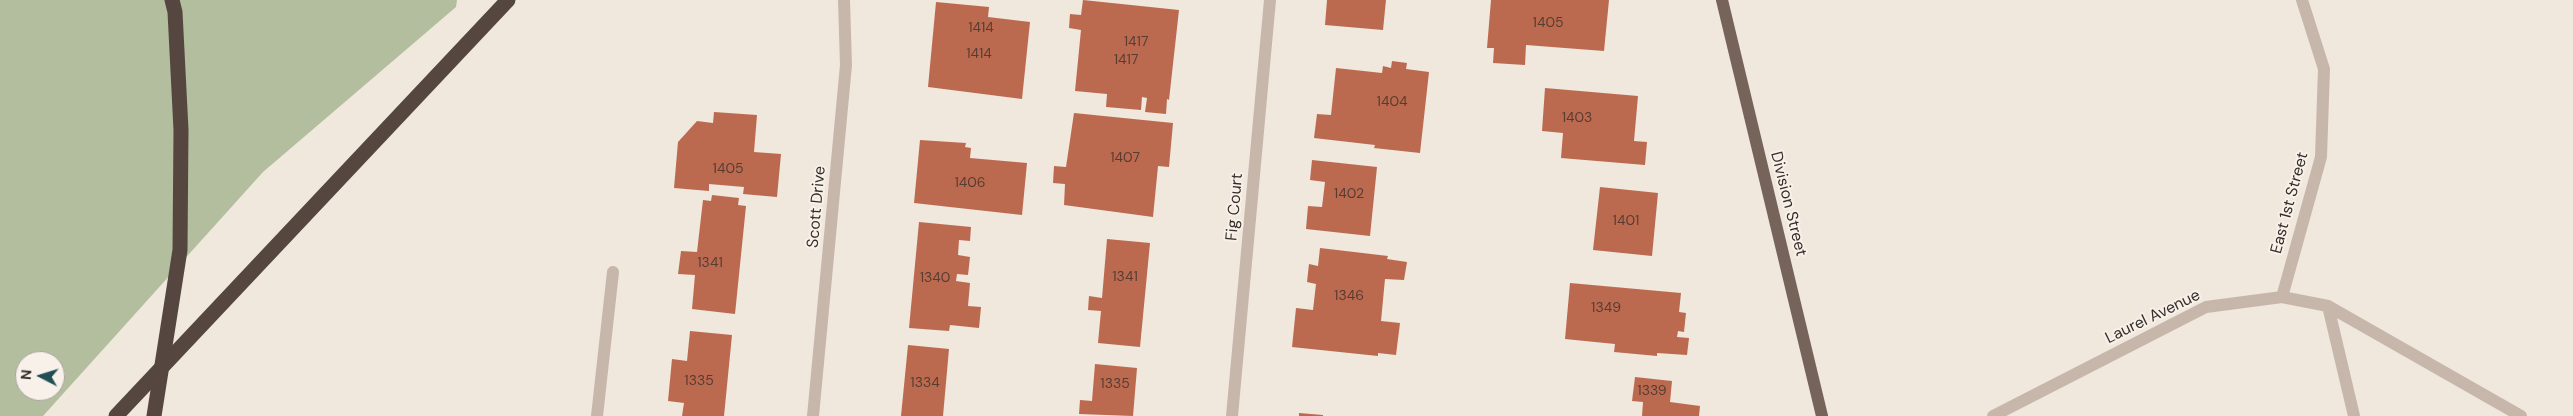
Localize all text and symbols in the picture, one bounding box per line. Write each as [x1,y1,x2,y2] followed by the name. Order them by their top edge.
[1533,15,1563,31] house number: 1405
[968,20,994,36] house number: 1414
[1124,34,1148,50] house number: 1417
[966,46,992,62] house number: 1414
[1114,52,1138,68] house number: 1417
[1377,94,1407,110] house number: 1404
[1562,110,1592,126] house number: 1403
[1110,150,1140,166] house number: 1407
[1766,150,1810,258] street label: Division Street
[2267,150,2313,256] street label: East 1st Street
[713,161,743,177] house number: 1405
[804,165,830,249] street label: Scott Drive
[1222,172,1248,242] street label: Fig Court
[954,175,986,191] house number: 1406
[1334,186,1364,202] house number: 1402
[1613,213,1639,229] house number: 1401
[697,255,723,271] house number: 1341
[1112,269,1138,285] house number: 1341
[920,270,950,286] house number: 1340
[2102,286,2204,348] street label: Laurel Avenue
[1334,288,1364,304] house number: 1346
[1591,300,1621,316] house number: 1349
[15,351,65,401] north arrow
[17,369,35,381] text: N
[684,373,714,389] house number: 1335
[910,375,940,391] house number: 1334
[1100,376,1130,392] house number: 1335
[1637,383,1667,399] house number: 1339

